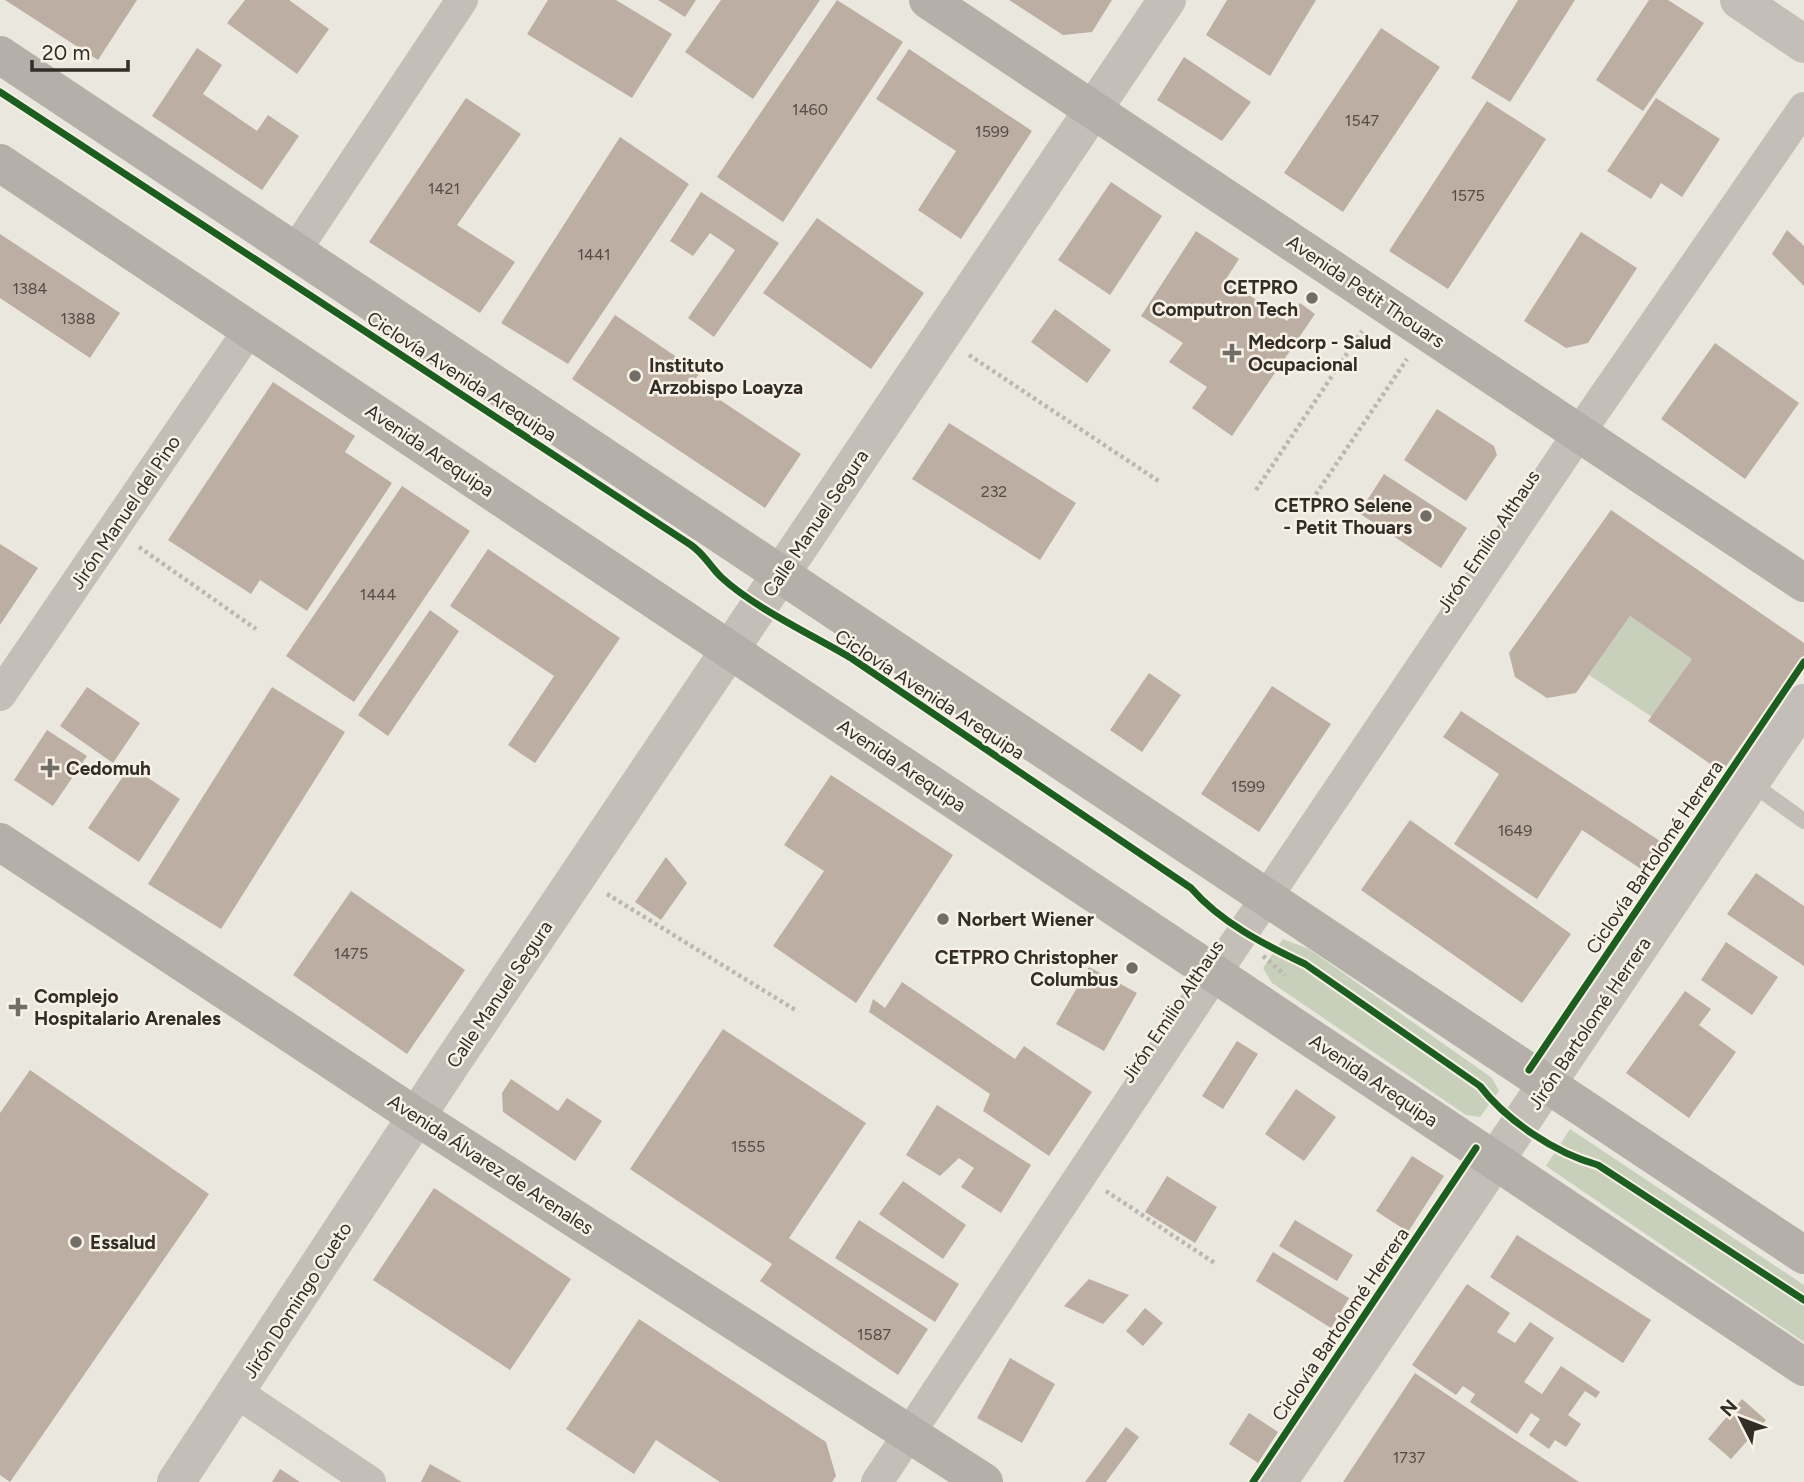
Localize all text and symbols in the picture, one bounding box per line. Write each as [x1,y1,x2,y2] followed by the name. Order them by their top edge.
[32,28,128,72] scale bar
[42,40,90,65] text: 20 m
[792,100,828,119] house number: 1460
[1345,111,1380,130] house number: 1547
[975,122,1009,141] house number: 1599
[428,179,460,198] house number: 1421
[1451,186,1485,205] house number: 1575
[1282,230,1449,353] street label: Avenida Petit Thouars
[577,245,611,264] house number: 1441
[1152,276,1298,321] place label: CETPRO Computron Tech
[12,279,48,298] house number: 1384
[1304,290,1320,306] marker: CETPRO Computron Tech
[362,306,561,446] street label: Ciclovía Avenida Arequipa
[61,309,95,328] house number: 1388
[1248,331,1391,376] place label: Medcorp - Salud Ocupacional
[1222,343,1242,363] marker: Medcorp - Salud Ocupacional
[649,354,803,399] place label: Instituto Arzobispo Loayza
[627,368,643,384] marker: Instituto Arzobispo Loayza
[361,399,498,502] street label: Avenida Arequipa
[65,431,185,594] street label: Jirón Manuel del Pino
[758,445,873,601] street label: Calle Manuel Segura
[1432,465,1545,617] street label: Jirón Emilio Althaus
[981,482,1007,501] house number: 232
[1274,494,1412,539] place label: CETPRO Selene - Petit Thouars
[1418,508,1434,524] marker: CETPRO Selene - Petit Thouars
[360,585,396,604] house number: 1444
[831,624,1029,764] street label: Ciclovía Avenida Arequipa
[834,714,970,816] street label: Avenida Arequipa
[1581,756,1728,958] street label: Ciclovía Bartolomé Herrera
[66,757,151,780] place label: Cedomuh
[40,758,60,778] marker: Cedomuh
[1231,777,1265,796] house number: 1599
[1498,821,1532,840] house number: 1649
[957,908,1094,931] place label: Norbert Wiener
[935,911,951,927] marker: Norbert Wiener
[442,916,557,1072] street label: Calle Manuel Segura
[1523,933,1656,1114] street label: Jirón Bartolomé Herrera
[1116,935,1229,1087] street label: Jirón Emilio Althaus
[334,944,368,963] house number: 1475
[935,946,1118,991] place label: CETPRO Christopher Columbus
[1124,960,1140,976] marker: CETPRO Christopher Columbus
[34,985,221,1030] place label: Complejo Hospitalario Arenales
[8,997,28,1017] marker: Complejo Hospitalario Arenales
[1305,1029,1442,1132] street label: Avenida Arequipa
[384,1089,598,1239] street label: Avenida Álvarez de Arenales
[731,1137,765,1156] house number: 1555
[238,1218,357,1383] street label: Jirón Domingo Cueto
[1267,1223,1414,1425] street label: Ciclovía Bartolomé Herrera
[90,1231,156,1254] place label: Essalud
[68,1234,84,1250] marker: Essalud
[857,1325,892,1344] house number: 1587
[1706,1384,1776,1454] north arrow
[1715,1395,1742,1421] text: N
[1393,1448,1426,1467] house number: 1737

